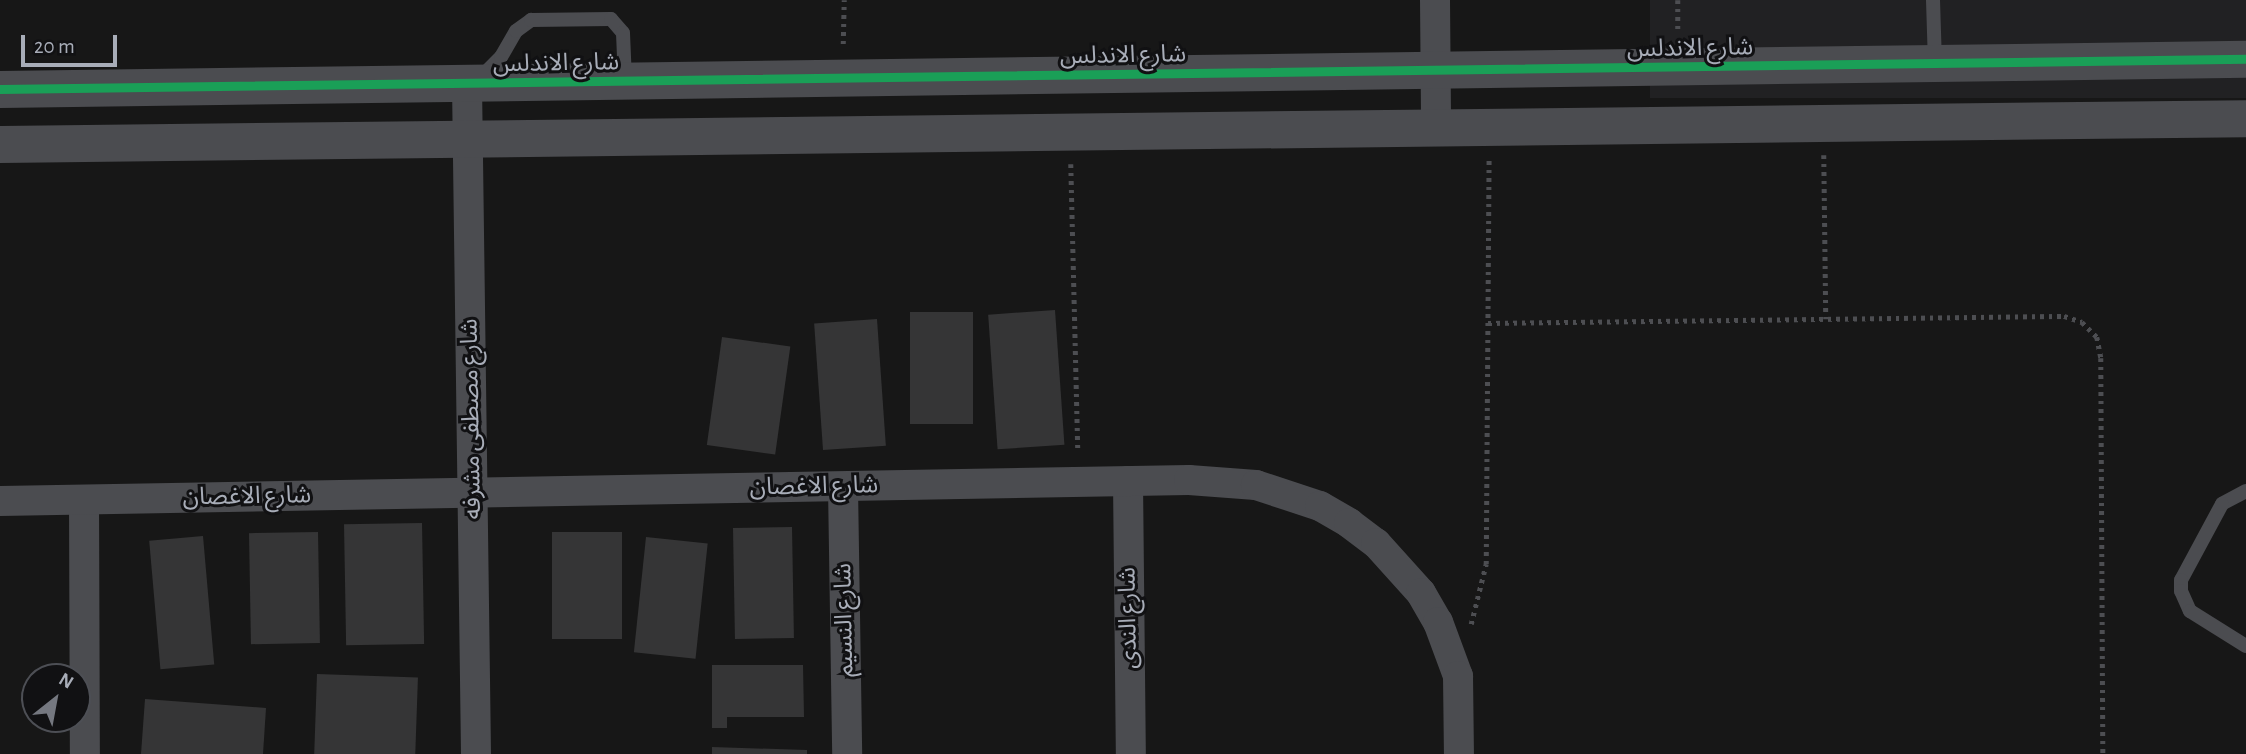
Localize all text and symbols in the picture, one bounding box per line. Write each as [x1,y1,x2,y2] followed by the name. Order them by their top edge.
[24,21,121,65] scale bar
[1627,33,1753,65] street label: شارع الاندلس
[34,36,75,57] text: 20 m
[1060,40,1186,72] street label: شارع الاندلس
[493,48,619,80] street label: شارع الاندلس
[456,318,488,520] street label: شارع مصطفى مشرفه
[749,471,879,503] street label: شارع الاغصان
[182,481,312,513] street label: شارع الاغصان
[830,563,860,677] street label: شارع النسيم
[1114,567,1144,669] street label: شارع الندى
[21,663,91,733] north arrow
[55,670,77,693] text: N

